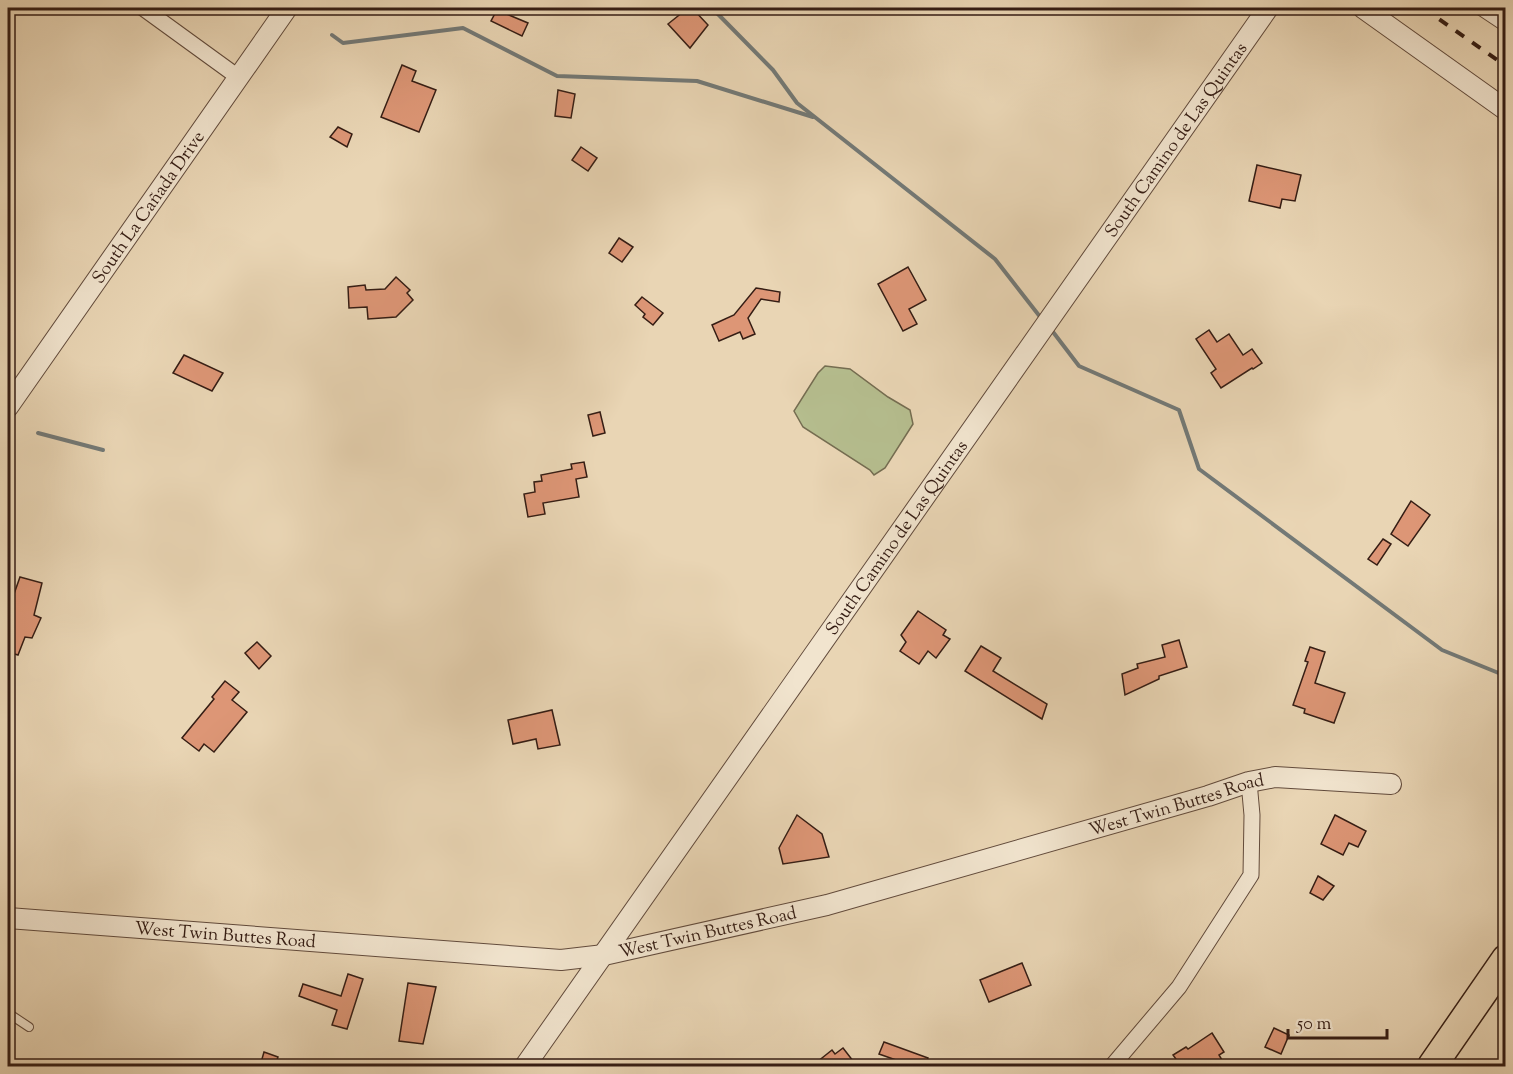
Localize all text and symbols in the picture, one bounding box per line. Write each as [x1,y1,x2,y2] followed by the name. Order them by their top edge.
[1100,38,1255,244] street label: South Camino de Las Quintas
[87,126,212,290] street label: South La Cañada Drive
[820,436,976,641] street label: South Camino de Las Quintas
[1086,768,1266,844] street label: West Twin Buttes Road
[616,901,799,966] street label: West Twin Buttes Road
[134,917,317,956] street label: West Twin Buttes Road
[1288,1002,1387,1040] scale bar
[1296,1012,1332,1038] text: 50 m

